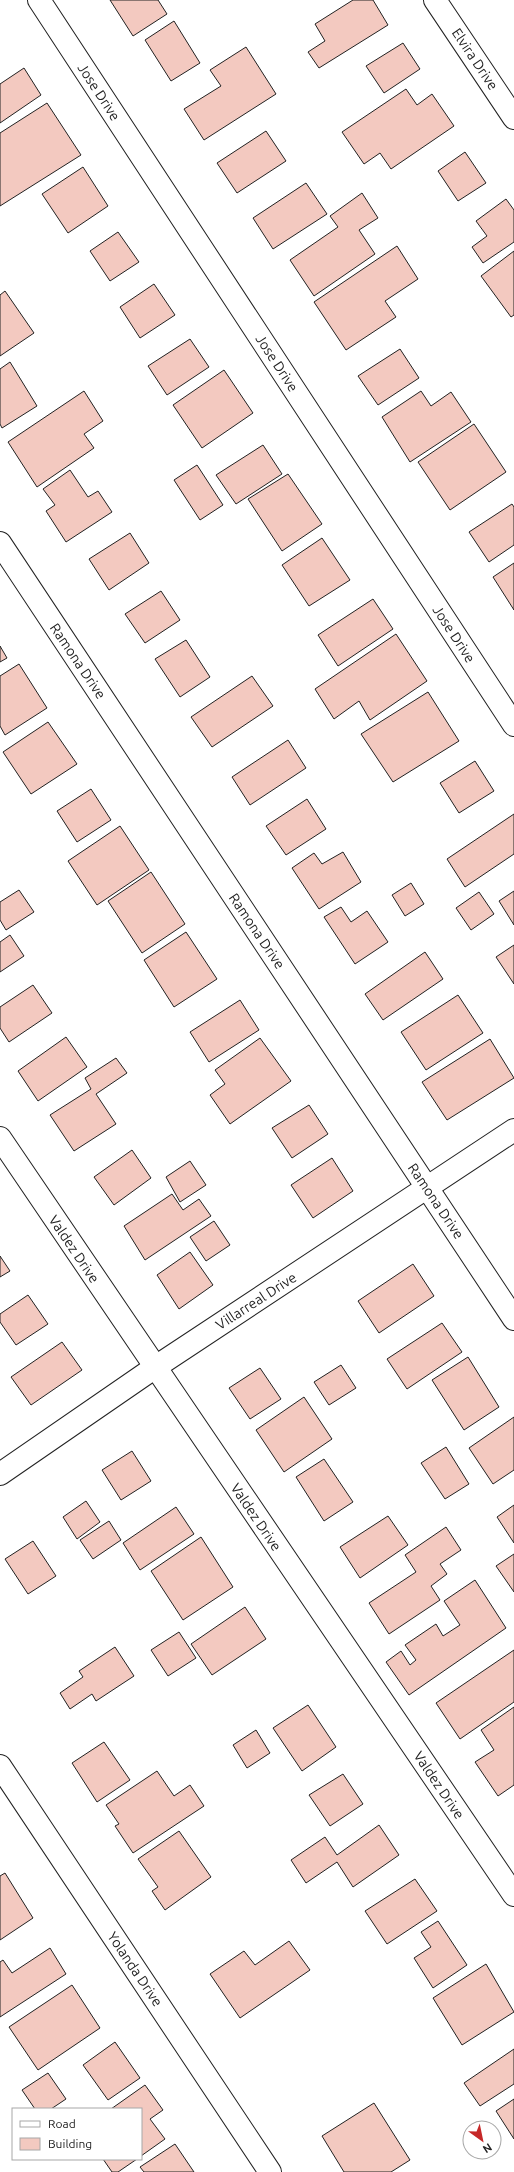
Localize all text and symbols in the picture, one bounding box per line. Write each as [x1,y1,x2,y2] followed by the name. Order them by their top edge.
[449,25,501,93] street label: Elvira Drive
[75,60,123,124] street label: Jose Drive
[253,331,301,395] street label: Jose Drive
[430,602,478,666] street label: Jose Drive
[47,620,109,702] street label: Ramona Drive
[226,890,288,972] street label: Ramona Drive
[405,1160,467,1242] street label: Ramona Drive
[46,1212,102,1286] street label: Valdez Drive
[213,1269,299,1333] street label: Villarreal Drive
[228,1480,284,1554] street label: Valdez Drive
[411,1748,467,1822] street label: Valdez Drive
[104,1929,166,2009] street label: Yolanda Drive
[12,2108,142,2160] legend
[48,2117,76,2130] text: Road
[462,2120,502,2160] north arrow
[48,2137,92,2150] text: Building
[481,2141,494,2156] text: N

